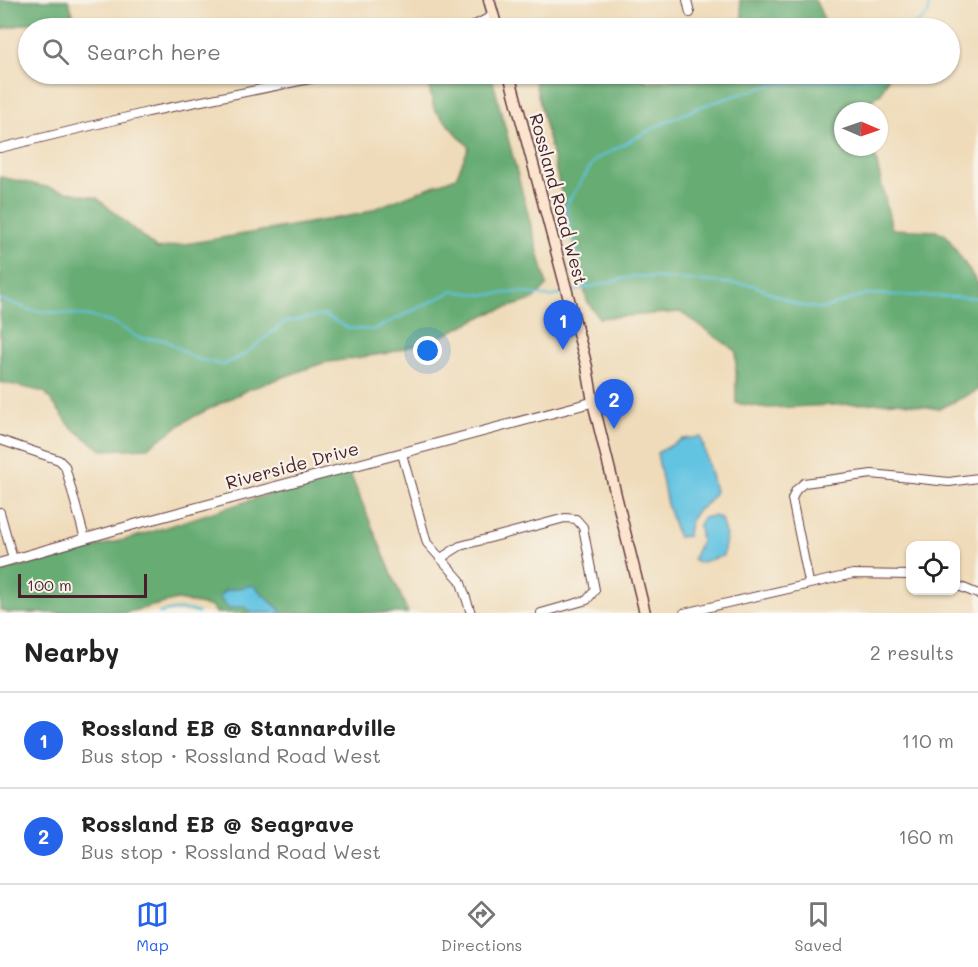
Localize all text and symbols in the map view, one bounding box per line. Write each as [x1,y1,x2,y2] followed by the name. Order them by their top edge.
[18,18,960,84] search box
[39,35,72,68] icon: search
[87,37,221,66] text: Search here
[834,102,888,156] north arrow
[525,111,593,287] street label: Rossland Road West
[544,300,582,350] pin: 1
[413,336,442,365] your location
[594,380,634,429] pin: 2
[223,436,361,494] street label: Riverside Drive
[906,541,960,595] map controls
[906,541,960,595] button: locate
[18,571,147,598] scale bar
[27,574,72,595] text: 100 m
[24,635,119,669] text: Nearby
[870,639,954,665] text: 2 results
[81,713,396,742] text: Rossland EB @ Stannardville
[39,727,48,753] text: 1
[901,727,954,753] text: 110 m
[81,742,381,768] text: Bus stop · Rossland Road West
[81,809,354,838] text: Rossland EB @ Seagrave
[38,823,49,849] text: 2
[898,823,954,849] text: 160 m
[81,838,381,864] text: Bus stop · Rossland Road West
[136,898,169,955] tab: Map
[441,898,522,955] tab: Directions
[794,898,842,955] tab: Saved

